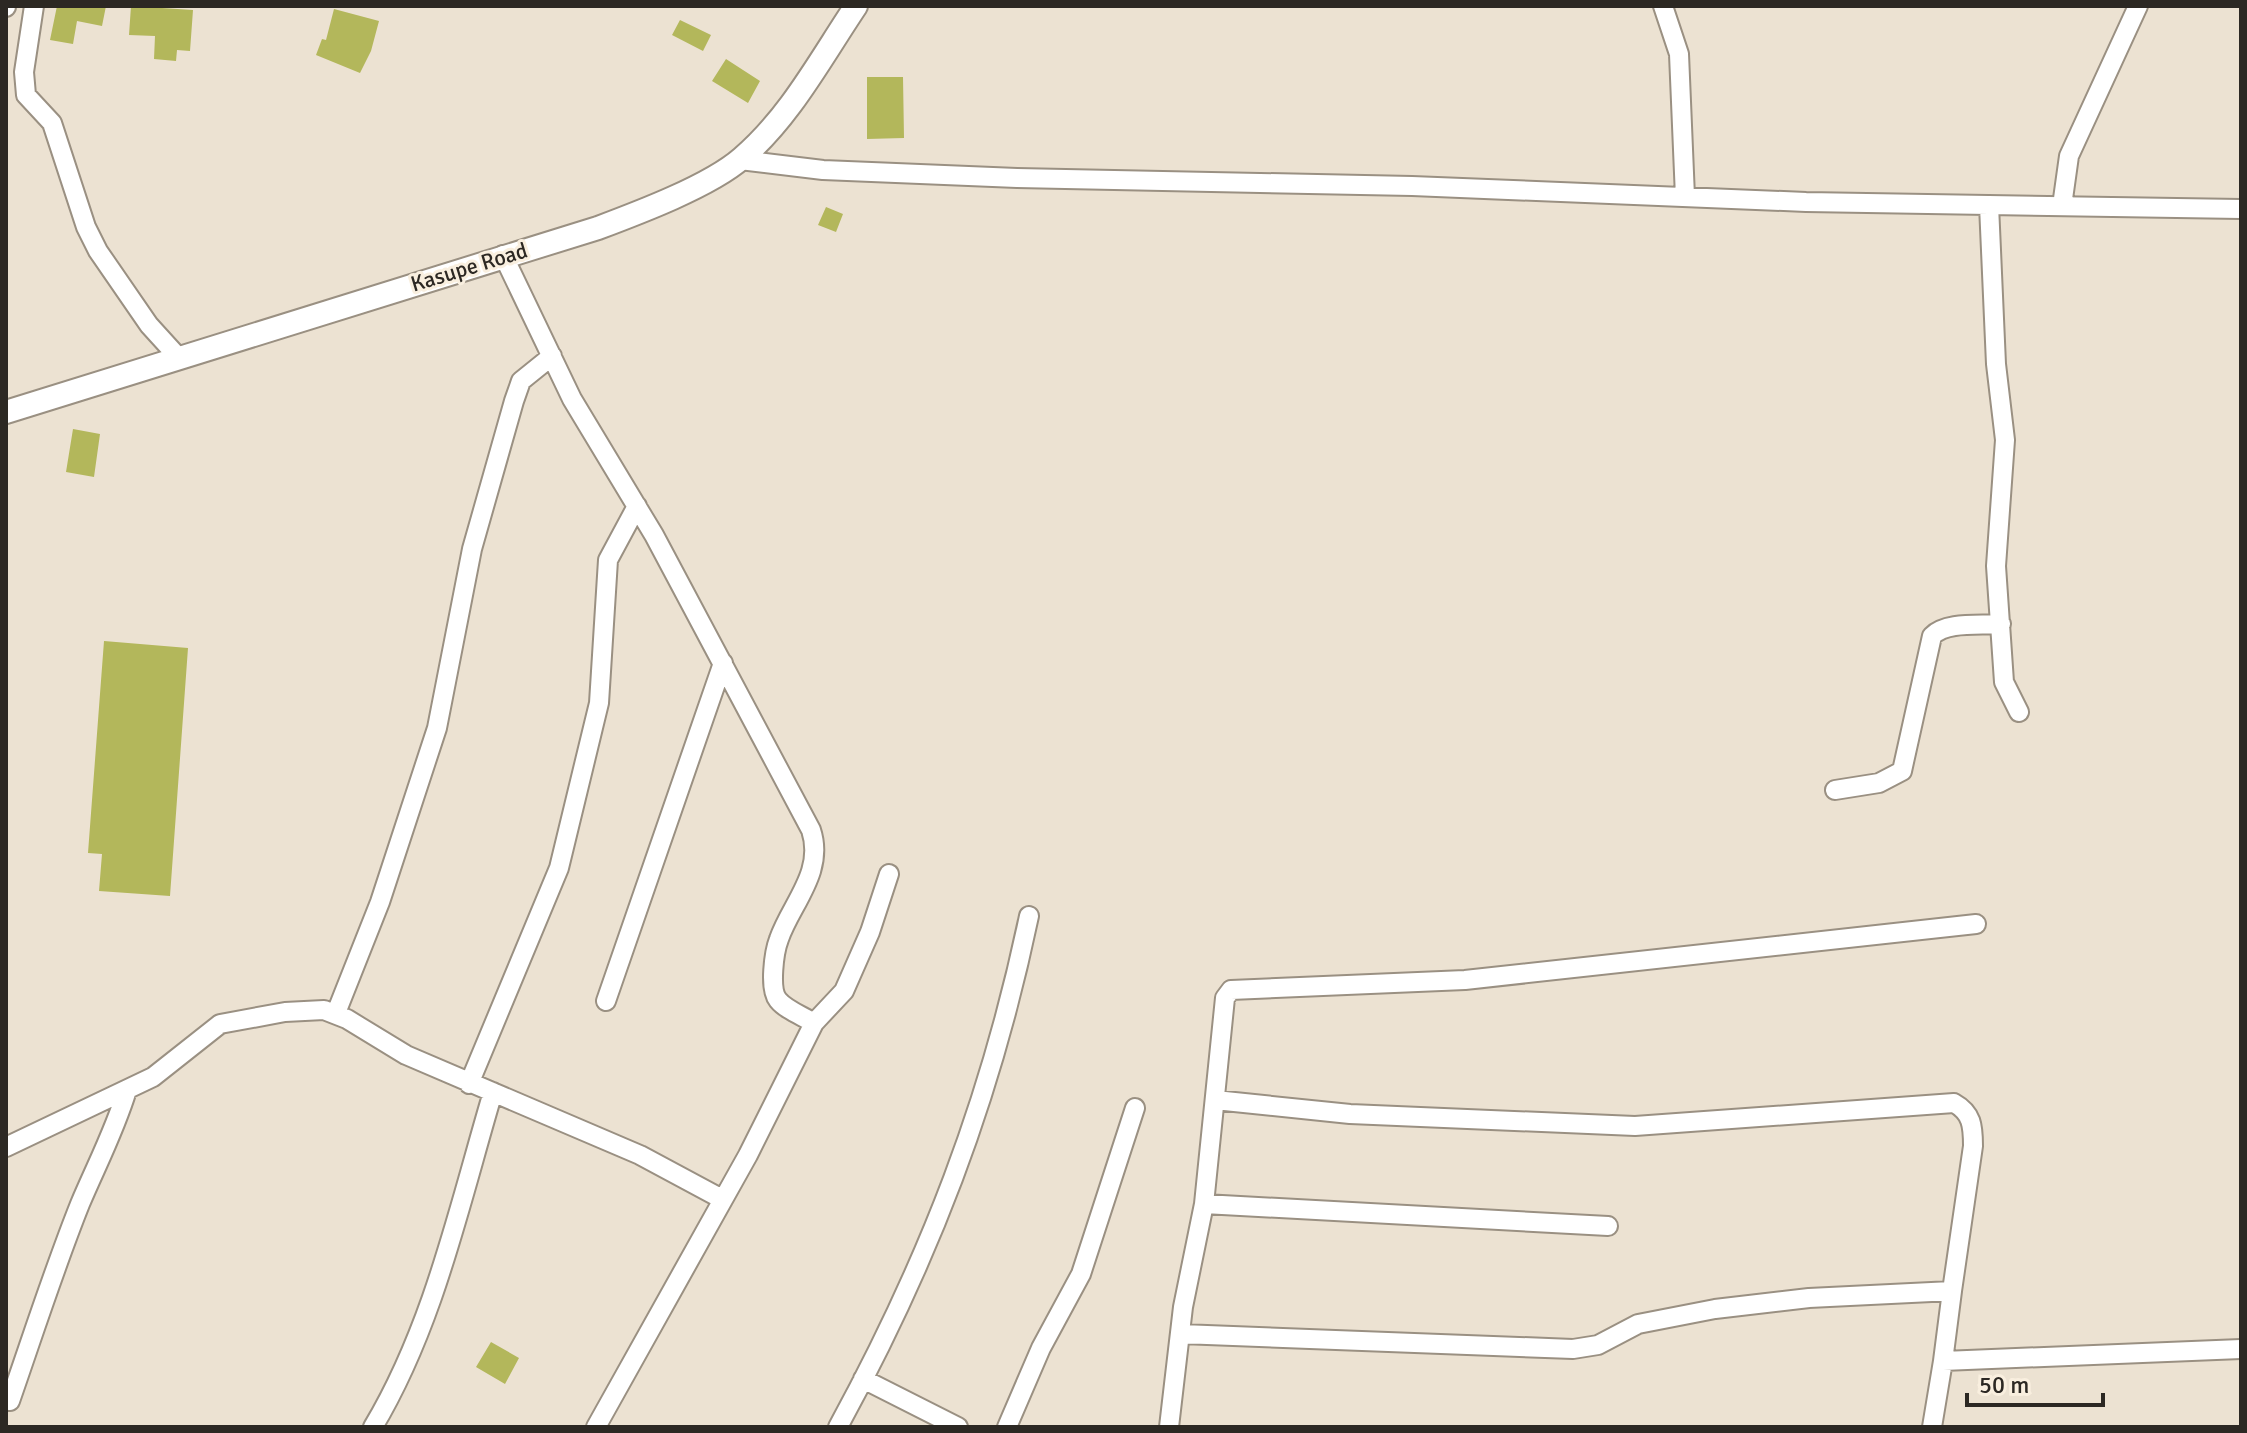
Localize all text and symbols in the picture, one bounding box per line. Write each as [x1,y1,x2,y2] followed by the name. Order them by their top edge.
[407,236,531,298] street label: Kasupe Road
[1967,1357,2103,1407] scale bar
[1979,1370,2029,1400] text: 50 m

